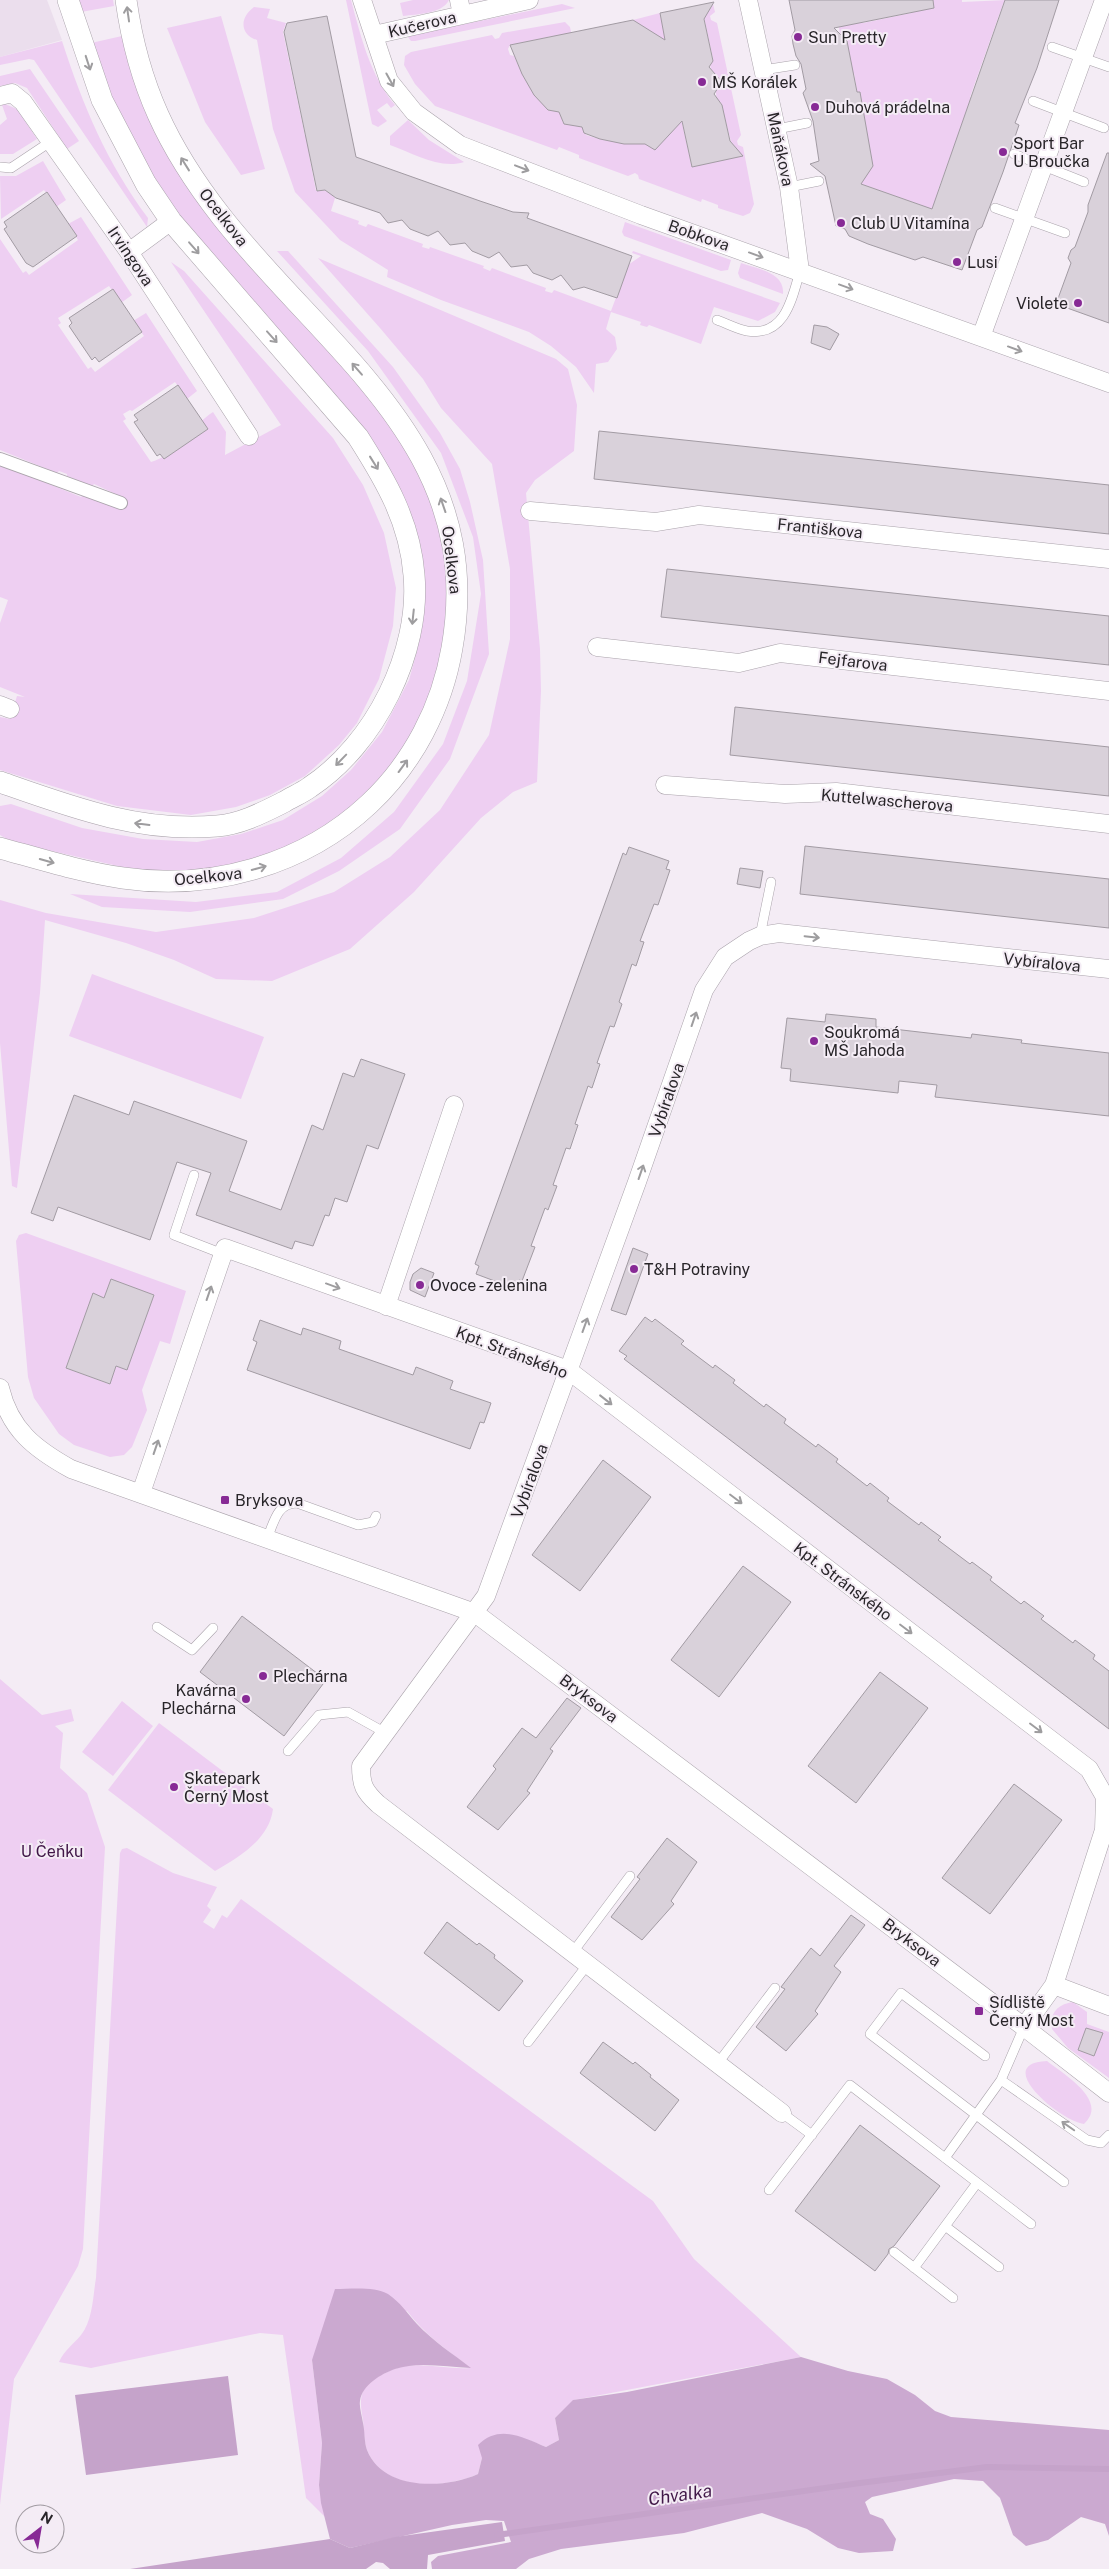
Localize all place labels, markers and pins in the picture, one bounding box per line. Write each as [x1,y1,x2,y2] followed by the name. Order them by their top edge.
[808,28,887,47] place label: Sun Pretty
[792,31,804,43] marker: Sun Pretty
[712,72,798,92] place label: MŠ Korálek
[696,76,708,88] marker: MŠ Korálek
[825,98,950,117] place label: Duhová prádelna
[809,101,821,113] marker: Duhová prádelna
[1013,134,1090,171] place label: Sport Bar U Broučka
[997,146,1009,158] marker: Sport Bar U Broučka
[851,214,970,233] place label: Club U Vitamína
[835,217,847,229] marker: Club U Vitamína
[967,253,998,272] place label: Lusi
[951,256,963,268] marker: Lusi
[1016,294,1068,313] place label: Violete
[1072,297,1084,309] marker: Violete
[824,1023,905,1060] place label: Soukromá MŠ Jahoda
[808,1035,820,1047] marker: Soukromá MŠ Jahoda
[644,1260,750,1279] place label: T&H Potraviny
[628,1263,640,1275] marker: T&H Potraviny
[430,1276,547,1295] place label: Ovoce - zelenina
[414,1279,426,1291] marker: Ovoce - zelenina
[235,1491,303,1510] place label: Bryksova
[219,1494,231,1506] marker: Bryksova
[273,1667,348,1686] place label: Plechárna
[257,1670,269,1682] marker: Plechárna
[161,1681,236,1718] place label: Kavárna Plechárna
[240,1693,252,1705] marker: Kavárna Plechárna
[184,1769,269,1806] place label: Skatepark Černý Most
[168,1781,180,1793] marker: Skatepark Černý Most
[989,1993,1074,2030] place label: Sídliště Černý Most
[973,2005,985,2017] marker: Sídliště Černý Most

